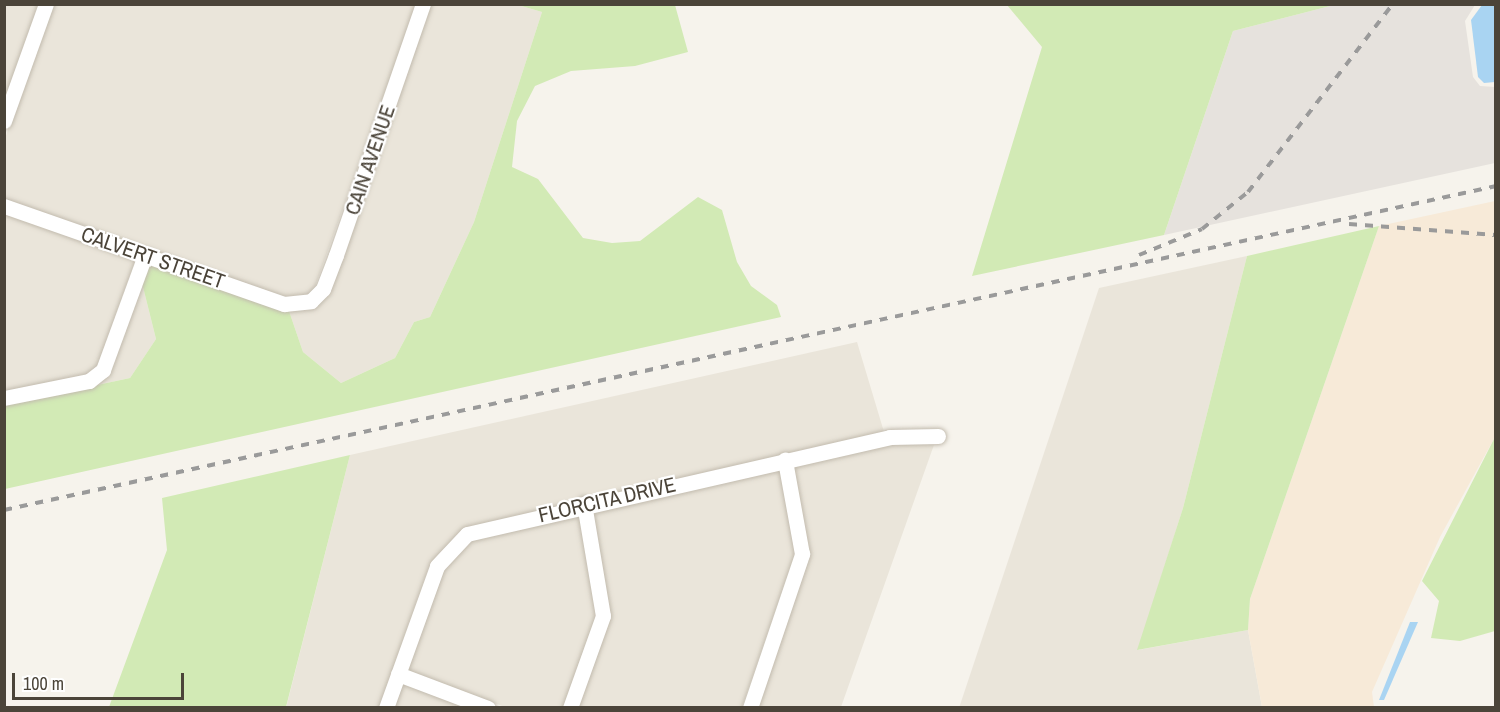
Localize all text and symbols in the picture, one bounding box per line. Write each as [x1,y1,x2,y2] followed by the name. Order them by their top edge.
[339,101,401,219] street label: CAIN AVENUE
[78,222,228,294] street label: CALVERT STREET
[535,472,679,528] street label: FLORCITA DRIVE
[15,661,188,699] scale bar
[23,671,64,696] text: 100 m

